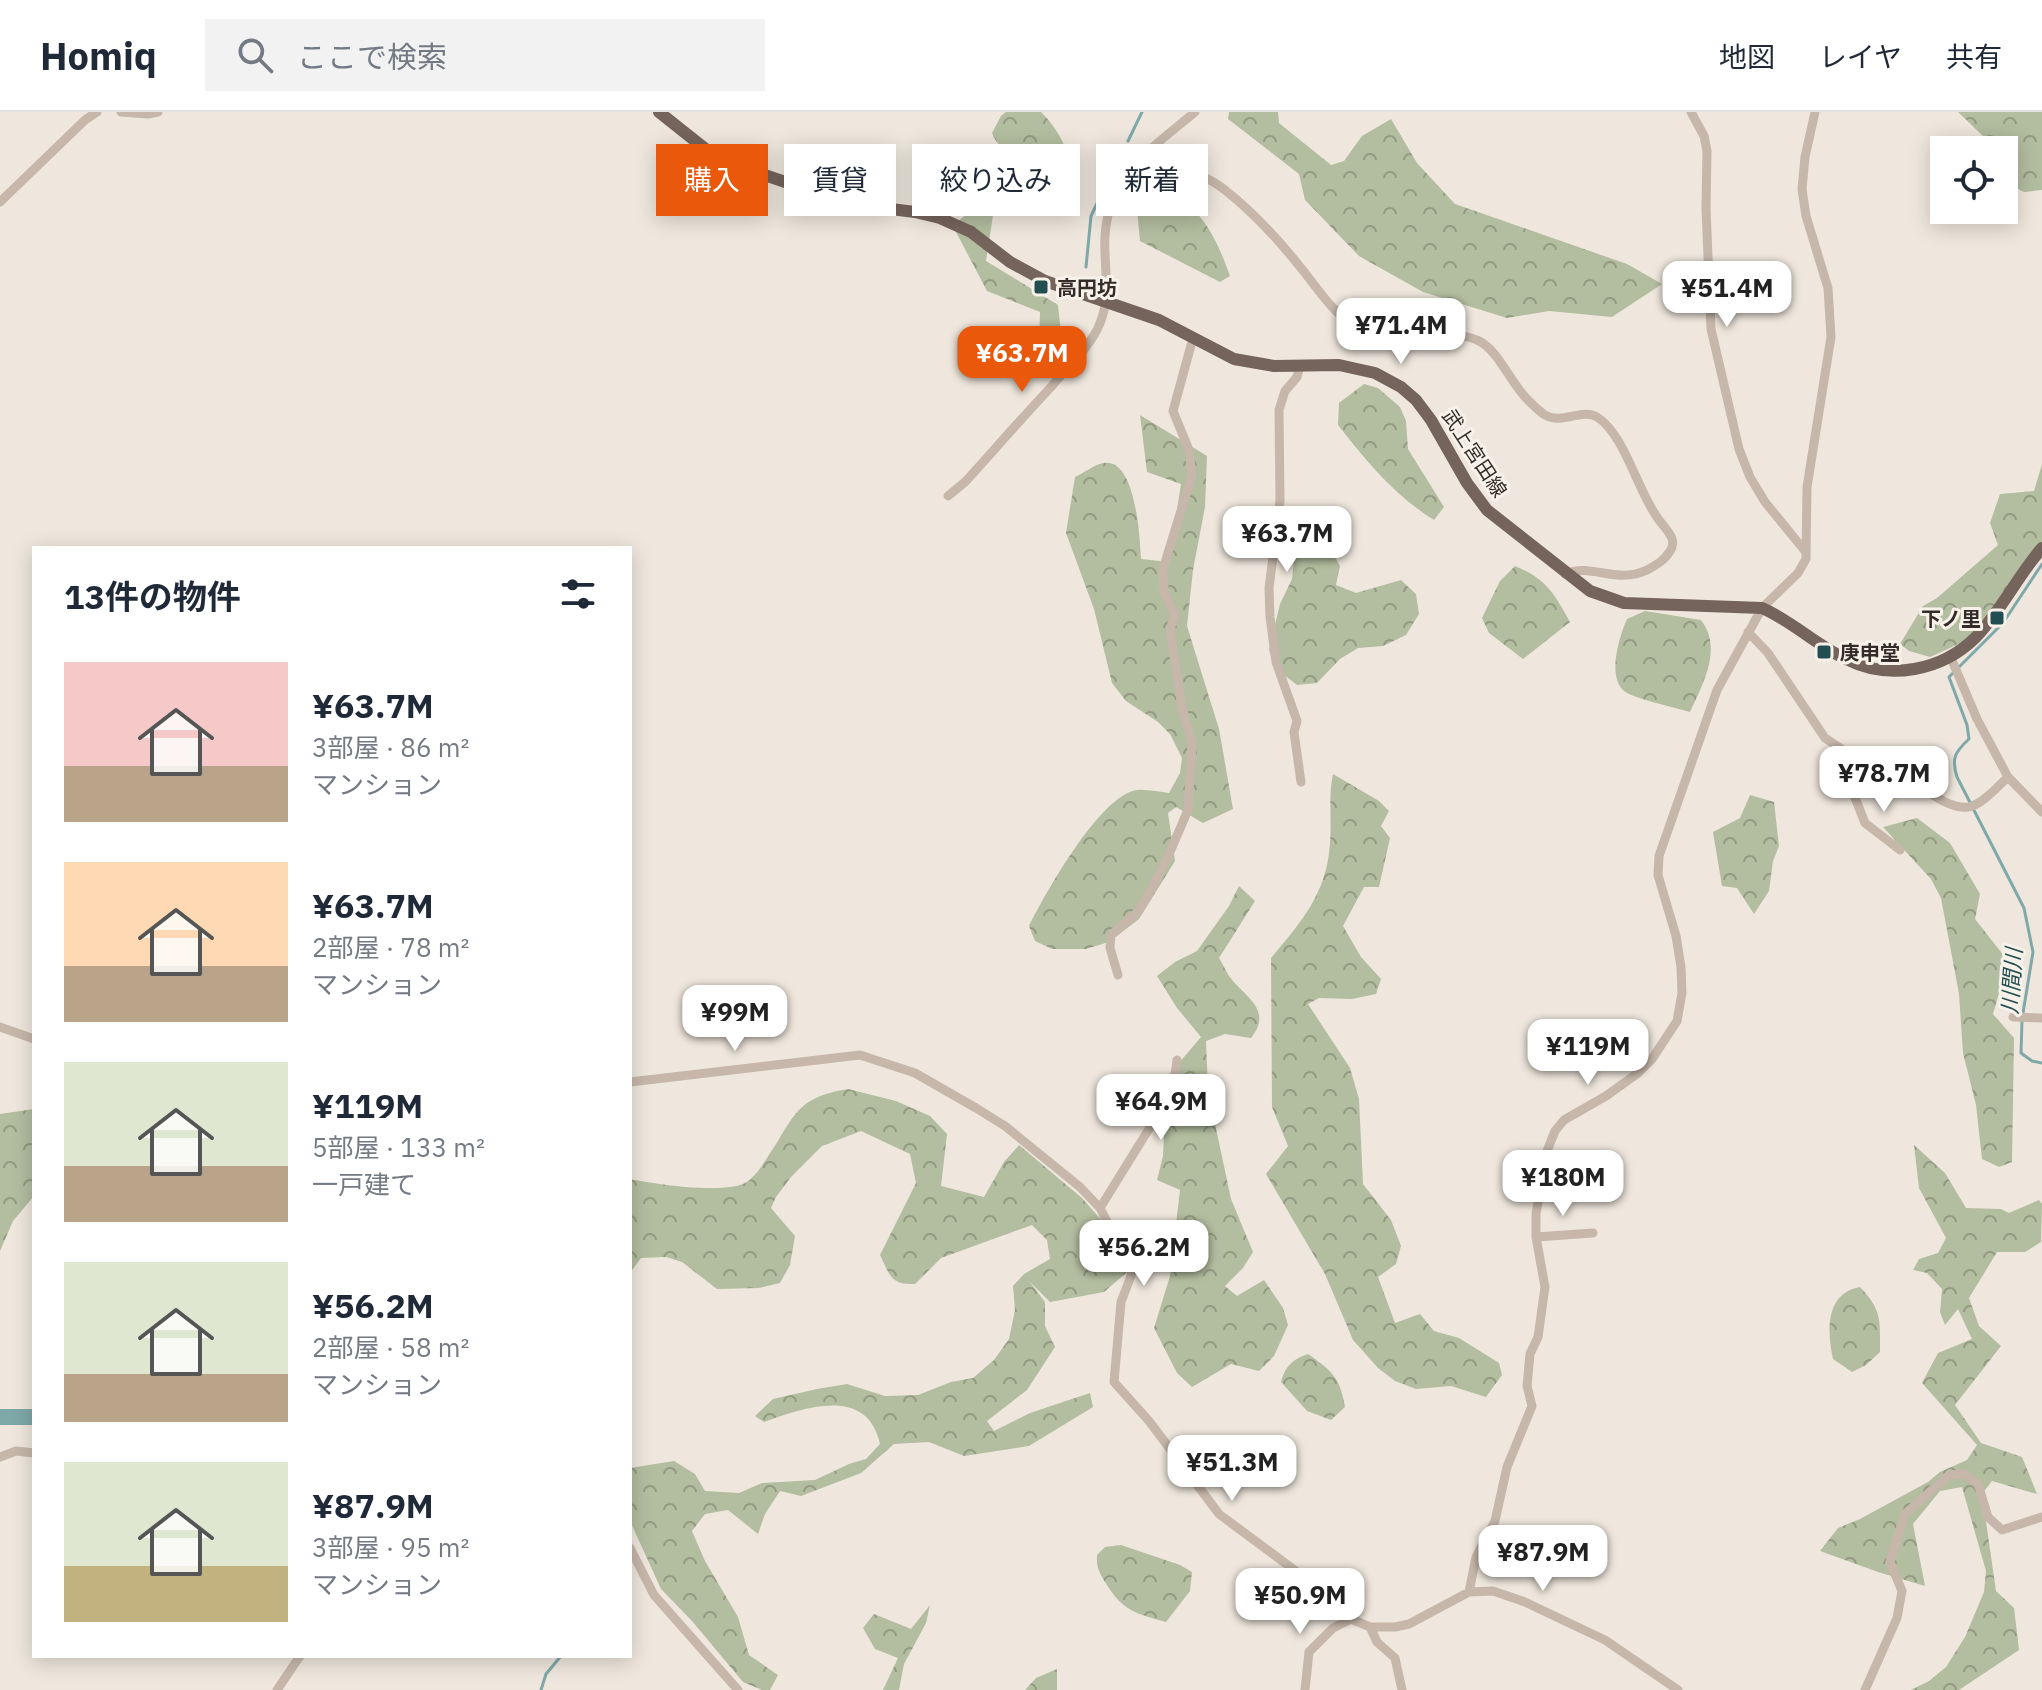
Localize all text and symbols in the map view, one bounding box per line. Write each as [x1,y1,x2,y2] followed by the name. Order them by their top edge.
[205,19,765,91] search box
[40,31,157,80] text: Homiq
[233,33,277,77] icon: search
[297,37,447,76] text: ここで検索
[1719,38,1775,75] text: 地図
[1819,38,1902,75] text: レイヤ
[1946,38,2002,75] text: 共有
[1930,136,2018,224] map controls
[1930,136,2018,224] button: locate
[656,144,768,216] chip: 購入
[784,144,896,216] chip: 賃貸
[912,144,1080,216] chip: 絞り込み
[1096,144,1208,216] chip: 新着
[1662,261,1792,329] pin: ¥51.4M
[1680,270,1774,304] text: ¥51.4M
[1057,274,1117,301] place label: 高円坊
[1032,278,1050,296] marker: 高円坊
[1336,298,1466,366] pin: ¥71.4M
[1354,307,1448,341] text: ¥71.4M
[957,326,1087,394] pin: ¥63.7M
[975,335,1069,369] text: ¥63.7M
[1436,404,1514,502] street label: 武上宮田線
[1222,506,1352,574] pin: ¥63.7M
[1240,515,1334,549] text: ¥63.7M
[556,572,600,616] icon: filters
[64,574,241,618] text: 13件の物件
[1921,605,1981,632] place label: 下ノ里
[1988,609,2006,627] marker: 下ノ里
[1840,639,1900,666] place label: 庚申堂
[1815,643,1833,661] marker: 庚申堂
[312,683,434,727] text: ¥63.7M
[128,694,224,790] icon: home
[312,730,469,764] text: 3部屋 · 86 m²
[1819,746,1949,814] pin: ¥78.7M
[1837,755,1931,789] text: ¥78.7M
[312,767,442,801] text: マンション
[312,883,434,927] text: ¥63.7M
[128,894,224,990] icon: home
[312,930,469,964] text: 2部屋 · 78 m²
[1994,945,2028,1015] water label: 川間川
[312,967,442,1001] text: マンション
[688,985,782,1053] pin: ¥99M
[700,994,770,1028] text: ¥99M
[1532,1019,1644,1087] pin: ¥119M
[1546,1028,1631,1062] text: ¥119M
[1096,1074,1226,1142] pin: ¥64.9M
[312,1083,423,1127] text: ¥119M
[1114,1083,1208,1117] text: ¥64.9M
[128,1094,224,1190] icon: home
[312,1130,485,1164] text: 5部屋 · 133 m²
[1507,1150,1619,1218] pin: ¥180M
[1521,1159,1606,1193] text: ¥180M
[312,1167,416,1201] text: 一戸建て
[1079,1220,1209,1288] pin: ¥56.2M
[1097,1229,1191,1263] text: ¥56.2M
[312,1283,434,1327] text: ¥56.2M
[128,1294,224,1390] icon: home
[312,1330,469,1364] text: 2部屋 · 58 m²
[312,1367,442,1401] text: マンション
[1167,1435,1297,1503] pin: ¥51.3M
[1185,1444,1279,1478] text: ¥51.3M
[312,1483,434,1527] text: ¥87.9M
[128,1494,224,1590] icon: home
[1478,1525,1608,1593] pin: ¥87.9M
[312,1530,469,1564] text: 3部屋 · 95 m²
[1496,1534,1590,1568] text: ¥87.9M
[312,1567,442,1601] text: マンション
[1235,1568,1365,1636] pin: ¥50.9M
[1253,1577,1347,1611] text: ¥50.9M

